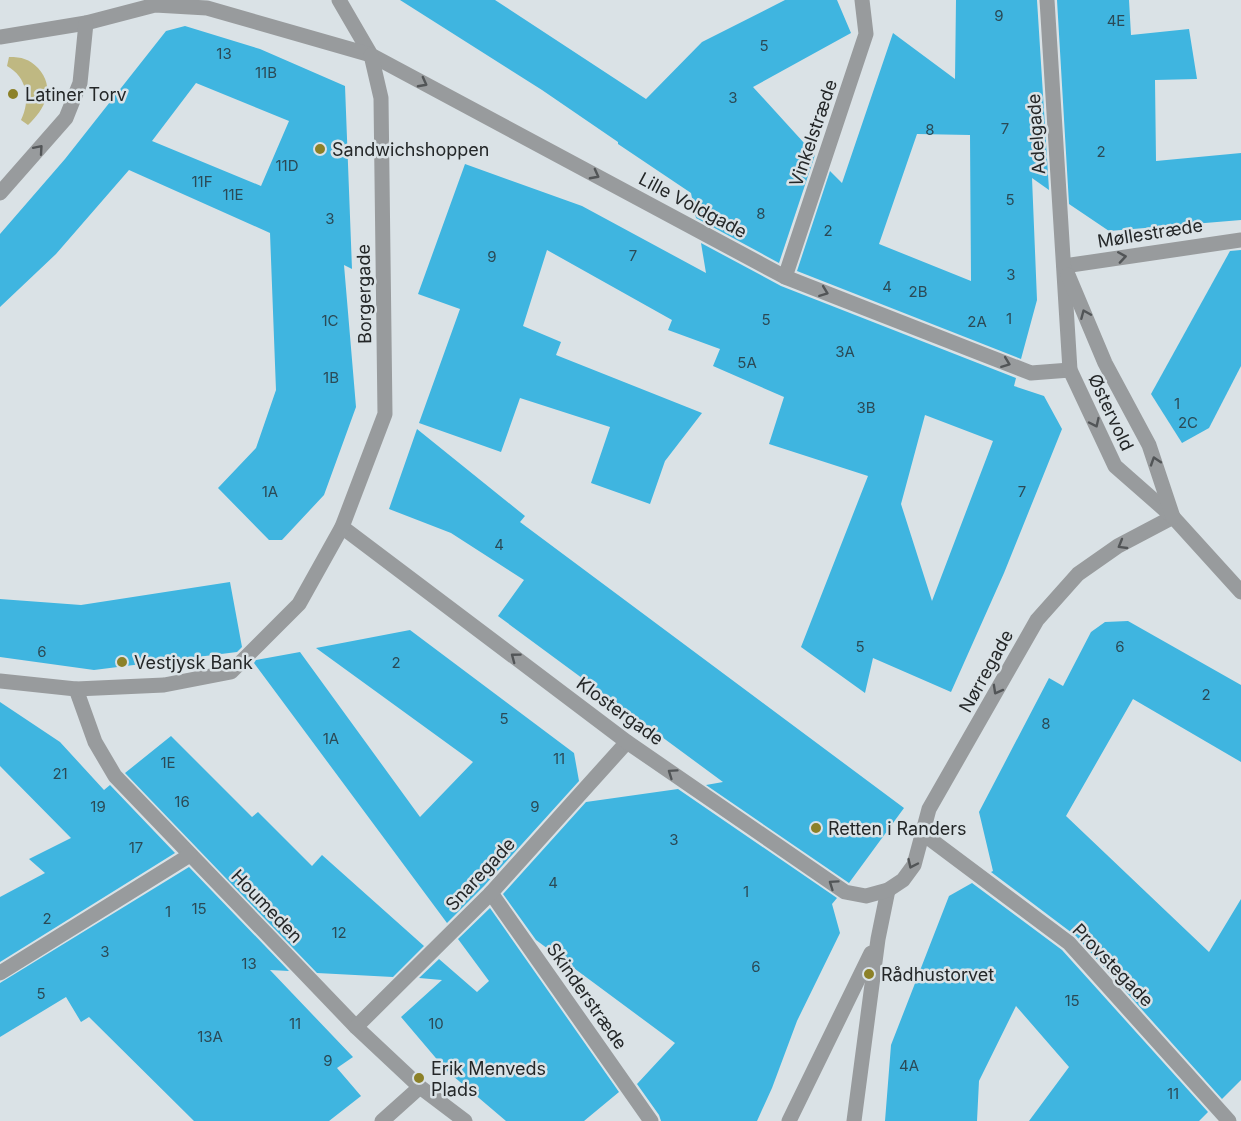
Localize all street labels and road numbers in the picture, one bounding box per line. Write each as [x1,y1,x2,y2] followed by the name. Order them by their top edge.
[785,77,841,189] street label: Vinkelstræde
[1023,93,1049,175] street label: Adelgade
[635,168,751,242] street label: Lille Voldgade
[1096,214,1204,252] street label: Møllestræde
[353,244,375,344] street label: Borgergade
[1084,370,1138,454] street label: Østervold
[955,626,1017,716] street label: Nørregade
[573,673,667,749] street label: Klostergade
[441,833,519,915] street label: Snaregade
[227,865,307,947] street label: Houmeden
[1068,919,1158,1011] street label: Provstegade
[543,939,631,1053] street label: Skinderstræde

